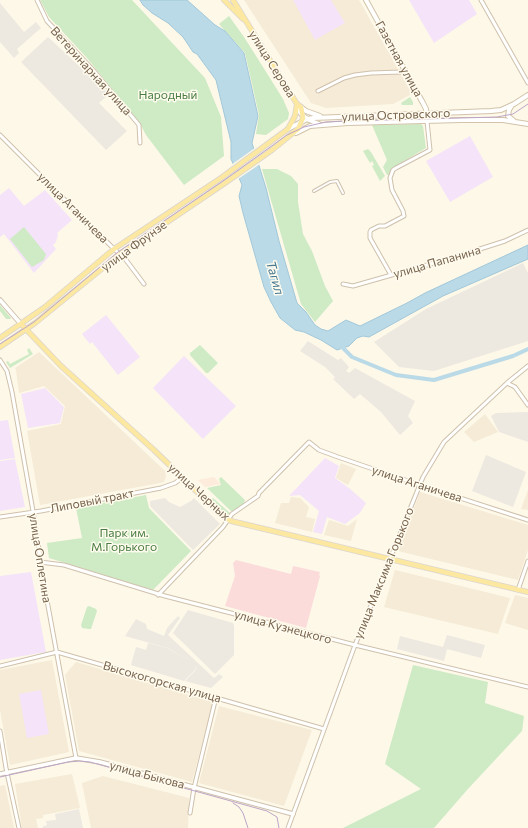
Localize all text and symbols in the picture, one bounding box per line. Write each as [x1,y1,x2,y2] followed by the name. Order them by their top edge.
[372,19,426,99] street label: Газетная улица
[47,24,135,118] street label: Ветеринарная улица
[246,28,298,100] street label: улица Серова
[139,88,197,102] park label: Народный
[341,106,451,124] street label: улица Островского
[35,170,111,246] street label: улица Аганичева
[98,217,170,275] street label: улица Фрунзе
[392,243,482,281] street label: улица Папанина
[263,259,287,297] water label: Тагил
[165,460,233,524] street label: улица Черных
[370,463,464,505] street label: улица Аганичева
[49,486,135,516] street label: Липовый тракт
[351,505,417,641] street label: улица Максима Горького
[26,512,54,604] street label: улица Оплетина
[91,526,157,554] park label: Парк им. М.Горького
[233,607,333,647] street label: улица Кузнецкого
[101,658,223,706] street label: Высокогорская улица
[108,758,186,792] street label: улица Быкова

